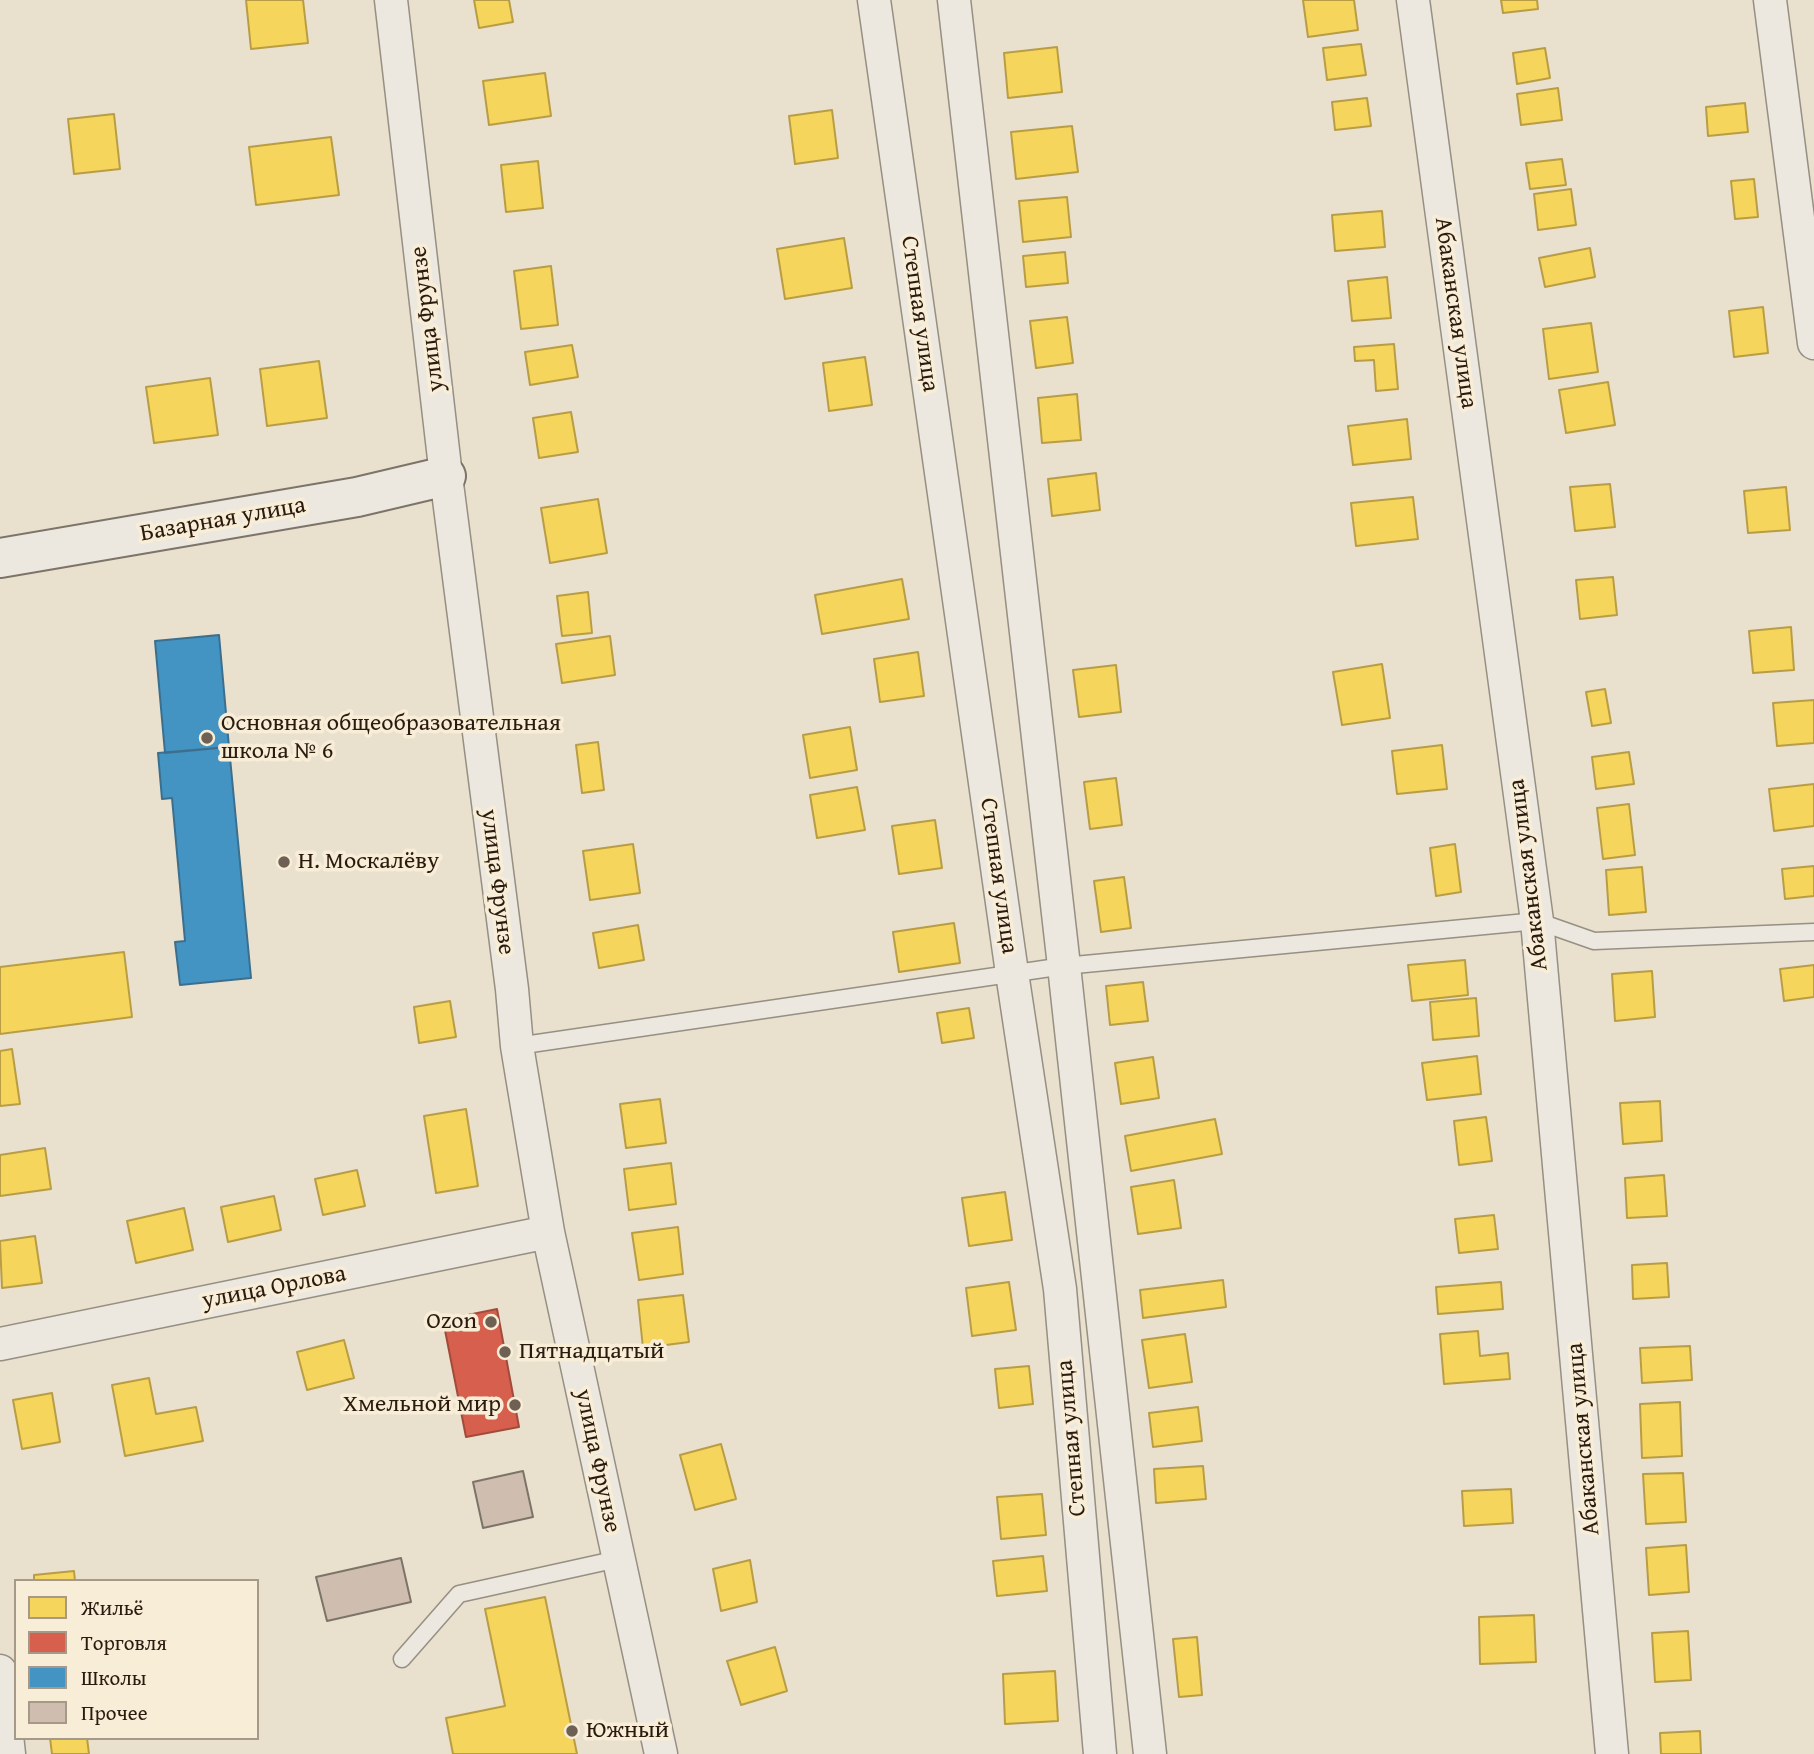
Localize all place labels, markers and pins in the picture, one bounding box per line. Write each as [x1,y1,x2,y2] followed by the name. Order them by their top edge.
[221,710,561,766] place label: Основная общеобразовательная школа № 6
[199,730,215,746] marker: Основная общеобразовательная школа № 6
[298,848,439,876] place label: Н. Москалёву
[276,854,292,870] marker: Н. Москалёву
[426,1308,477,1336] place label: Ozon
[483,1314,499,1330] marker: Ozon
[519,1338,664,1366] place label: Пятнадцатый
[497,1344,513,1360] marker: Пятнадцатый
[343,1391,501,1419] place label: Хмельной мир
[507,1397,523,1413] marker: Хмельной мир
[586,1717,669,1745] place label: Южный
[564,1723,580,1739] marker: Южный

